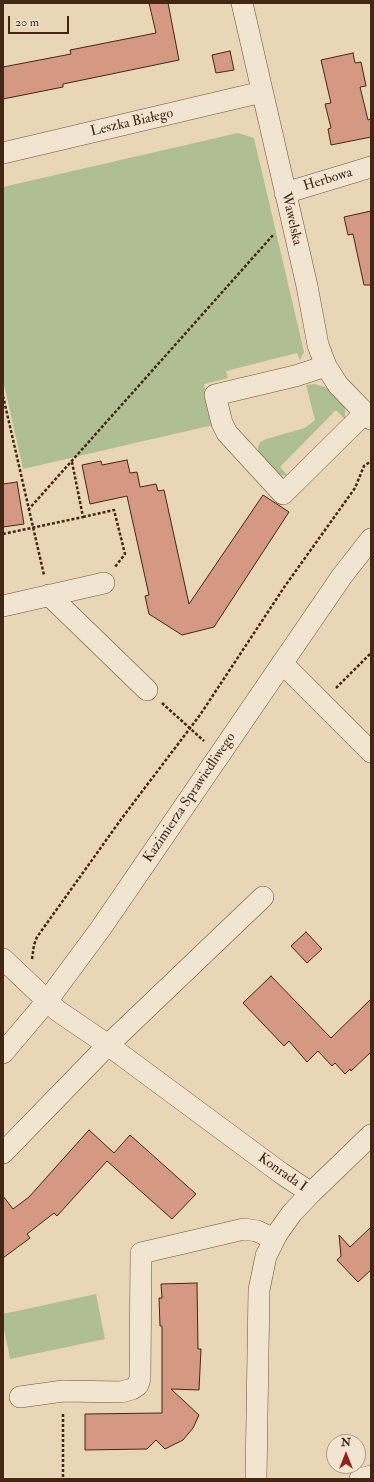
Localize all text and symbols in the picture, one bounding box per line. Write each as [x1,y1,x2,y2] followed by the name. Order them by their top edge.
[10,8,71,34] scale bar
[15,15,39,30] text: 20 m
[89,105,175,141] street label: Leszka Białego
[302,165,354,195] street label: Herbowa
[277,191,305,247] street label: Wawelska
[140,730,240,866] street label: Kazimierza Sprawiedliwego
[254,1150,310,1196] street label: Konrada I
[326,1434,366,1474] north arrow
[341,1436,351,1449] text: N

